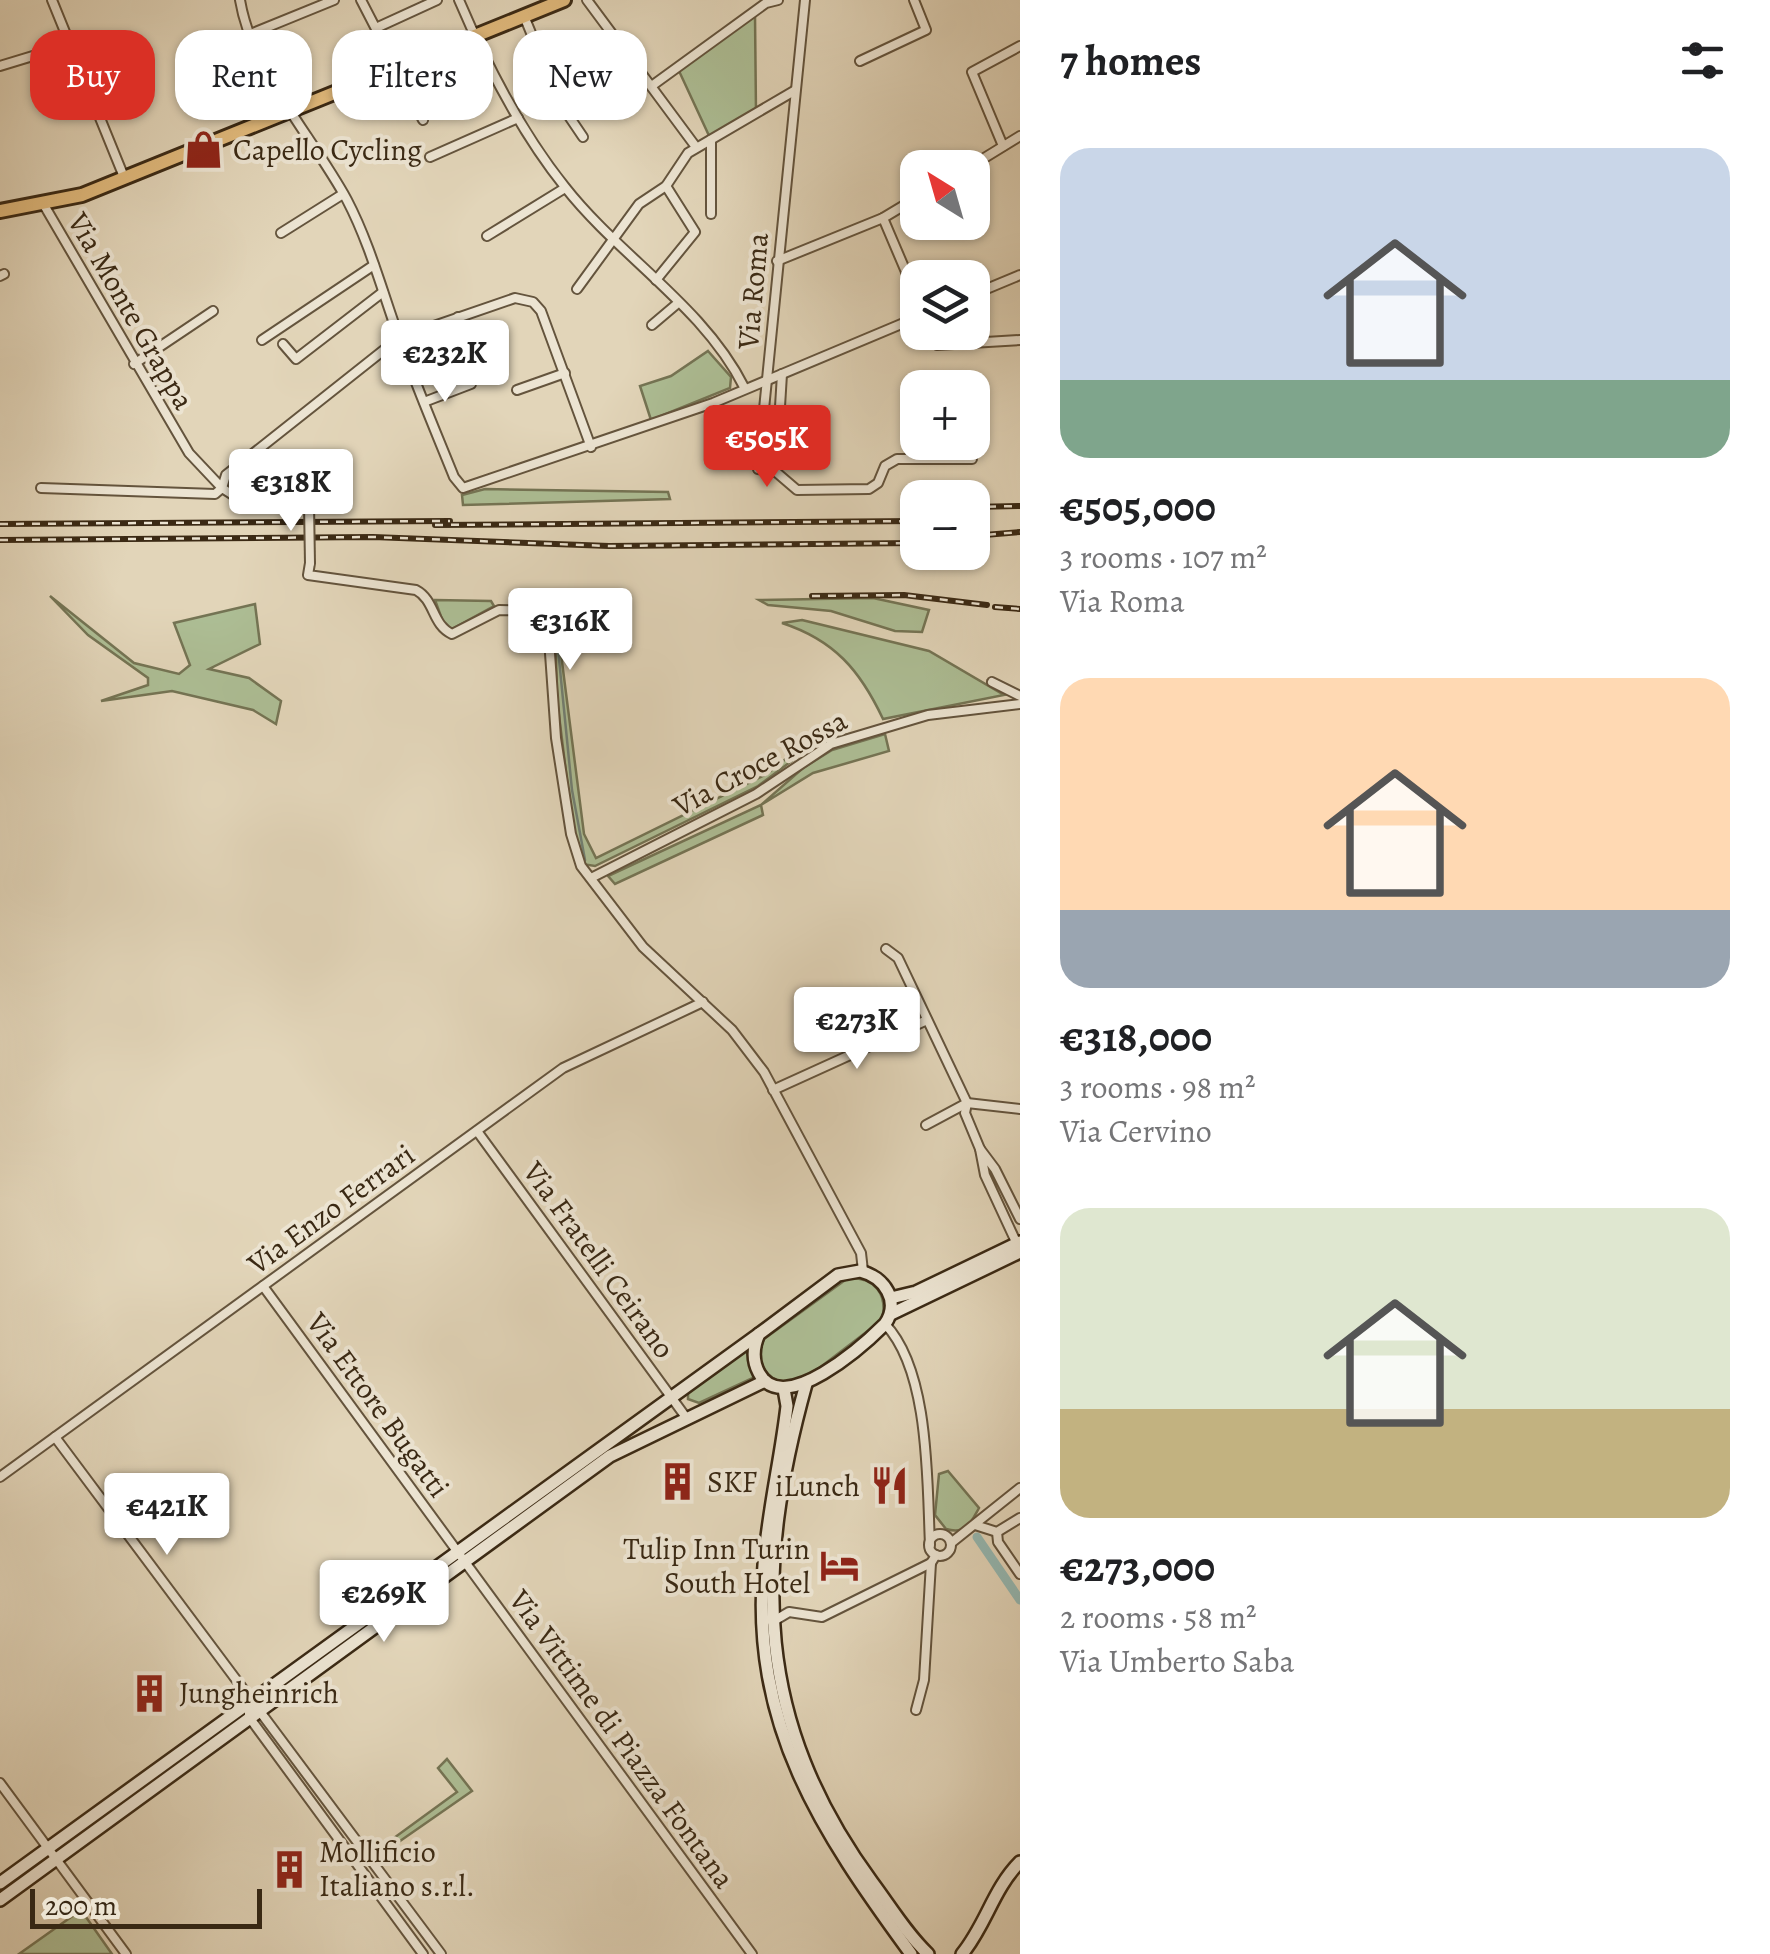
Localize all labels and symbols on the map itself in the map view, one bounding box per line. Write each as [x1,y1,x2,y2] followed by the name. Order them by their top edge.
[182,129,224,171] shop icon: Capello Cycling
[233,130,422,170] place label: Capello Cycling
[900,150,990,240] north arrow
[58,204,204,417] street label: Via Monte Grappa
[728,231,778,352] street label: Via Roma
[375,320,515,405] pin: €232K
[697,405,837,490] pin: €505K
[221,449,361,534] pin: €318K
[500,588,640,673] pin: €316K
[665,700,854,826] street label: Via Croce Rossa
[787,987,927,1072] pin: €273K
[239,1135,423,1284] street label: Via Enzo Ferrari
[513,1153,684,1367] street label: Via Fratelli Ceirano
[297,1304,459,1506] street label: Via Ettore Bugatti
[656,1461,698,1503] building icon: SKF
[707,1462,757,1502] place label: SKF
[869,1465,911,1507] restaurant icon: iLunch
[775,1466,860,1506] place label: iLunch
[97,1473,237,1558] pin: €421K
[623,1529,810,1603] place label: Tulip Inn Turin South Hotel
[819,1545,861,1587] hotel icon: Tulip Inn Turin South Hotel
[314,1560,454,1645] pin: €269K
[499,1581,744,1896] street label: Via Vittime di Piazza Fontana
[128,1672,170,1714] building icon: Jungheinrich
[179,1673,339,1713] place label: Jungheinrich
[319,1832,475,1906] place label: Mollificio Italiano s.r.l.
[268,1848,310,1890] building icon: Mollificio Italiano s.r.l.
[30,1884,262,1928] scale bar

